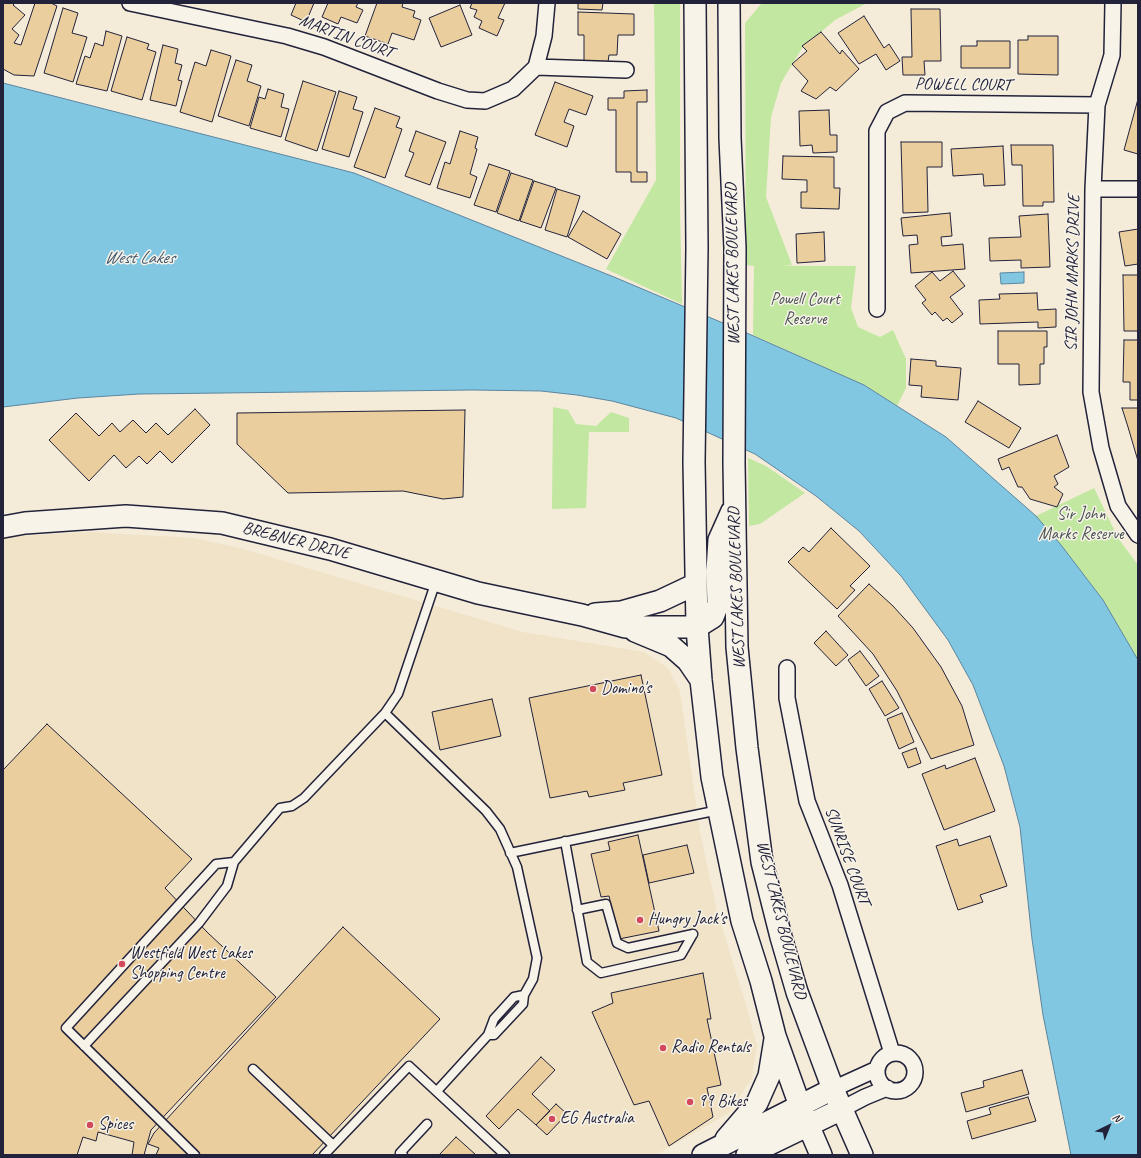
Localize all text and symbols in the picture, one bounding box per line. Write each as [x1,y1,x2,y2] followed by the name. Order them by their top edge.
[296,11,396,63] street label: MARTIN COURT
[915,74,1011,96] street label: POWELL COURT
[721,183,745,345] street label: WEST LAKES BOULEVARD
[1061,194,1085,352] street label: SIR JOHN MARKS DRIVE
[104,247,174,269] water label: West Lakes
[770,290,840,330] park label: Powell Court Reserve
[1039,505,1123,545] park label: Sir John Marks Reserve
[724,507,750,669] street label: WEST LAKES BOULEVARD
[240,518,352,564] street label: BREBNER DRIVE
[601,679,651,699] place label: Domino's
[588,684,598,694] marker: Domino's
[820,804,874,908] street label: SUNRISE COURT
[752,839,810,1001] street label: WEST LAKES BOULEVARD
[648,910,726,930] place label: Hungry Jack's
[635,915,645,925] marker: Hungry Jack's
[130,944,252,984] place label: Westfield West Lakes Shopping Centre
[117,959,127,969] marker: Westfield West Lakes Shopping Centre
[671,1038,751,1058] place label: Radio Rentals
[658,1043,668,1053] marker: Radio Rentals
[698,1092,747,1112] place label: 99 Bikes
[685,1097,695,1107] marker: 99 Bikes
[1089,1106,1129,1146] north arrow
[560,1109,634,1129] place label: EG Australia
[1110,1110,1124,1125] text: N
[547,1114,557,1124] marker: EG Australia
[98,1115,133,1135] place label: Spices
[85,1120,95,1130] marker: Spices

